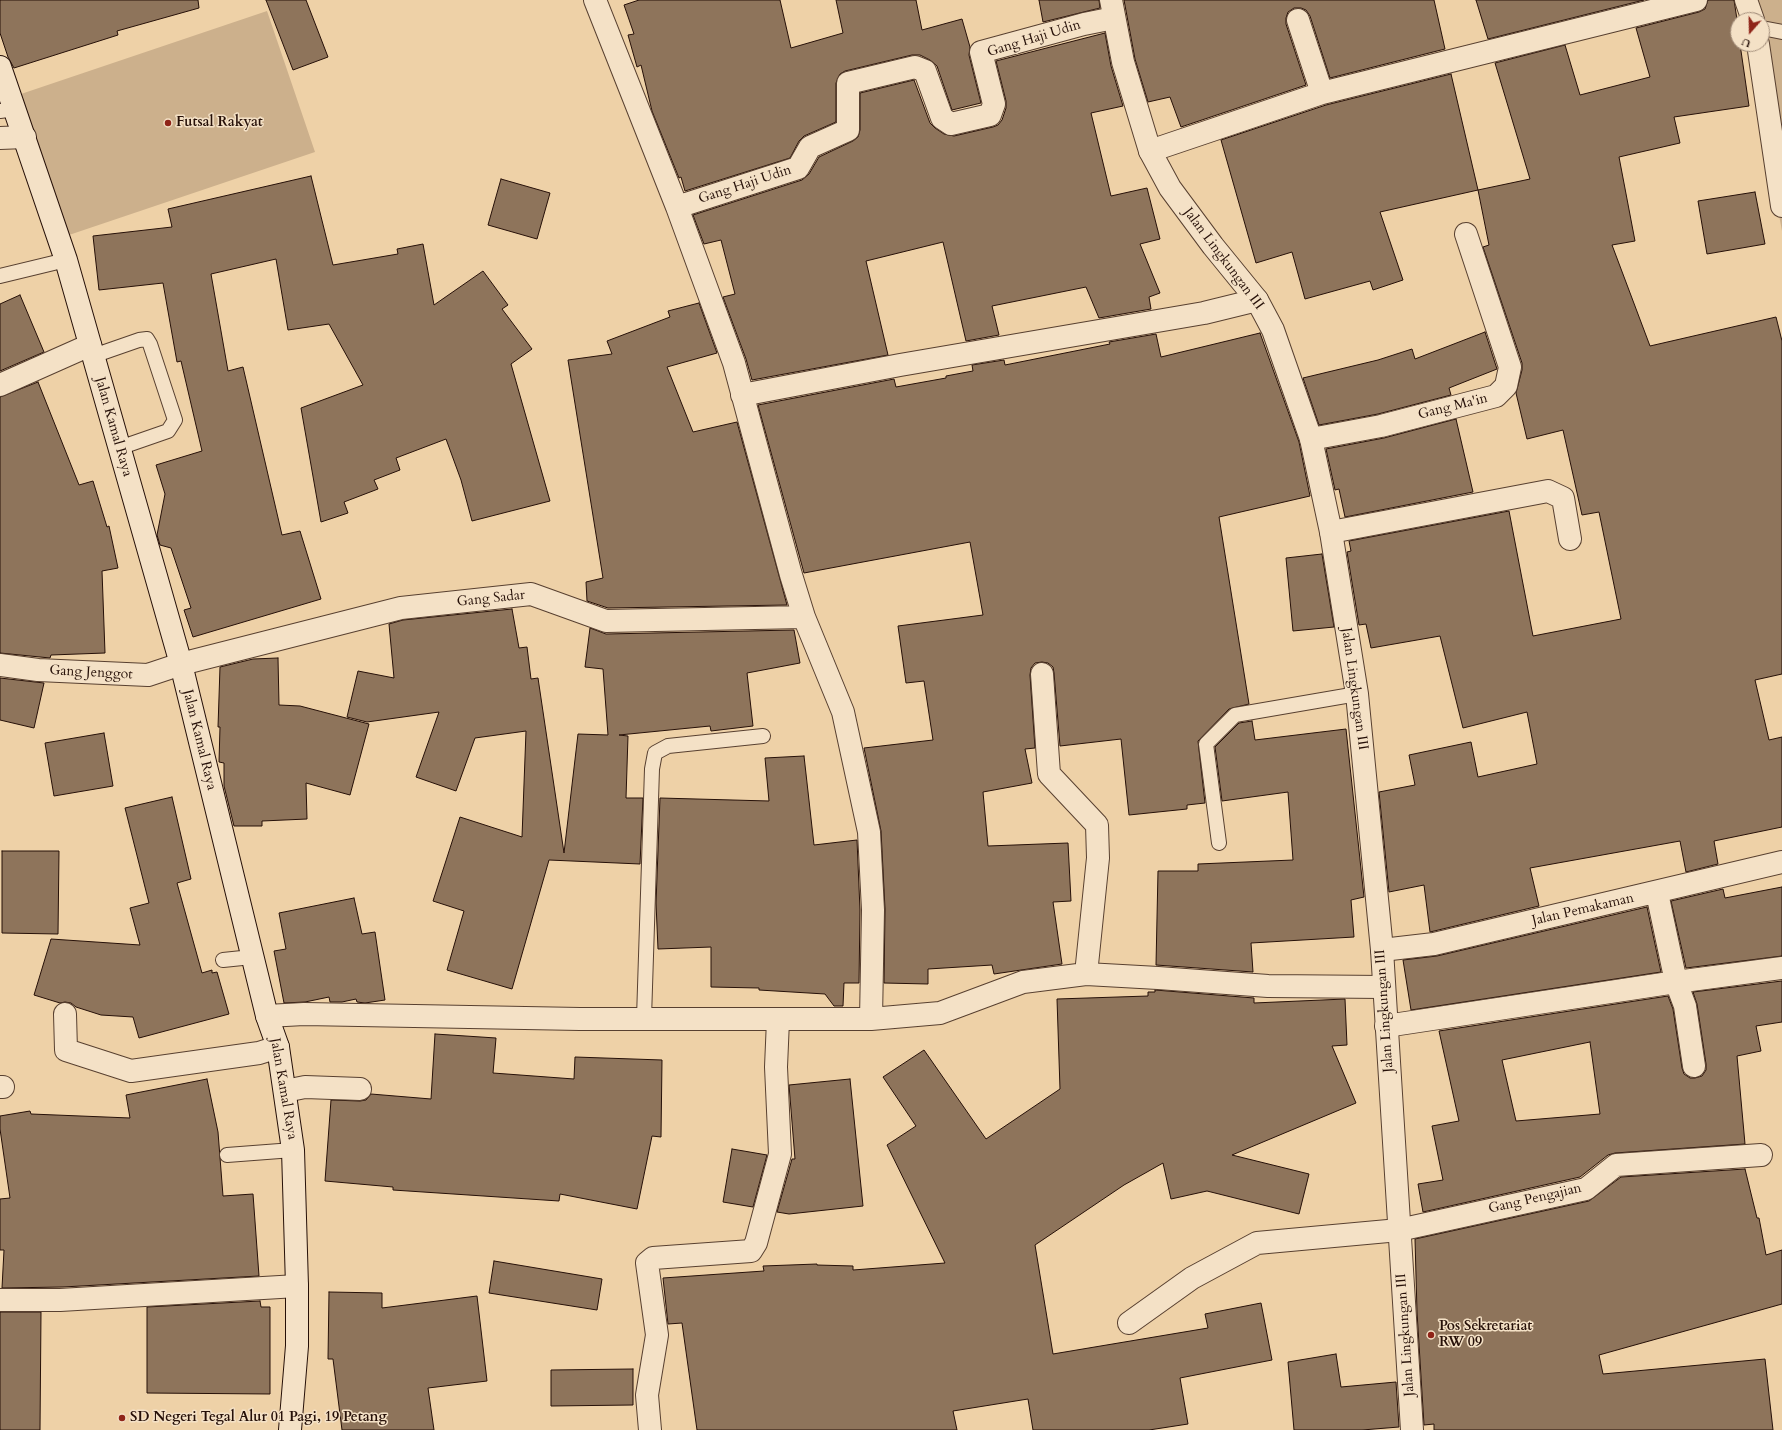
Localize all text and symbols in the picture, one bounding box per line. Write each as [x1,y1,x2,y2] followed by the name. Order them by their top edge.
[1730,12,1770,52] north arrow
[985,17,1083,61] street label: Gang Haji Udin
[1739,34,1753,51] text: U
[176,115,263,131] place label: Futsal Rakyat
[163,118,173,128] marker: Futsal Rakyat
[696,162,794,208] street label: Gang Haji Udin
[1179,205,1267,313] street label: Jalan Lingkungan III
[91,375,135,479] street label: Jalan Kamal Raya
[1417,390,1489,424] street label: Gang Ma'in
[456,587,526,611] street label: Gang Sadar
[1337,627,1371,751] street label: Jalan Lingkungan III
[49,662,133,684] street label: Gang Jenggot
[178,688,220,792] street label: Jalan Kamal Raya
[1530,890,1636,930] street label: Jalan Pemakaman
[1372,949,1398,1073] street label: Jalan Lingkungan III
[266,1037,300,1141] street label: Jalan Kamal Raya
[1487,1180,1583,1218] street label: Gang Pengajian
[1393,1273,1419,1397] street label: Jalan Lingkungan III
[1439,1319,1532,1352] place label: Pos Sekretariat RW 09
[1426,1330,1436,1340] marker: Pos Sekretariat RW 09
[130,1410,387,1426] place label: SD Negeri Tegal Alur 01 Pagi, 19 Petang
[117,1413,127,1423] marker: SD Negeri Tegal Alur 01 Pagi, 19 Petang

